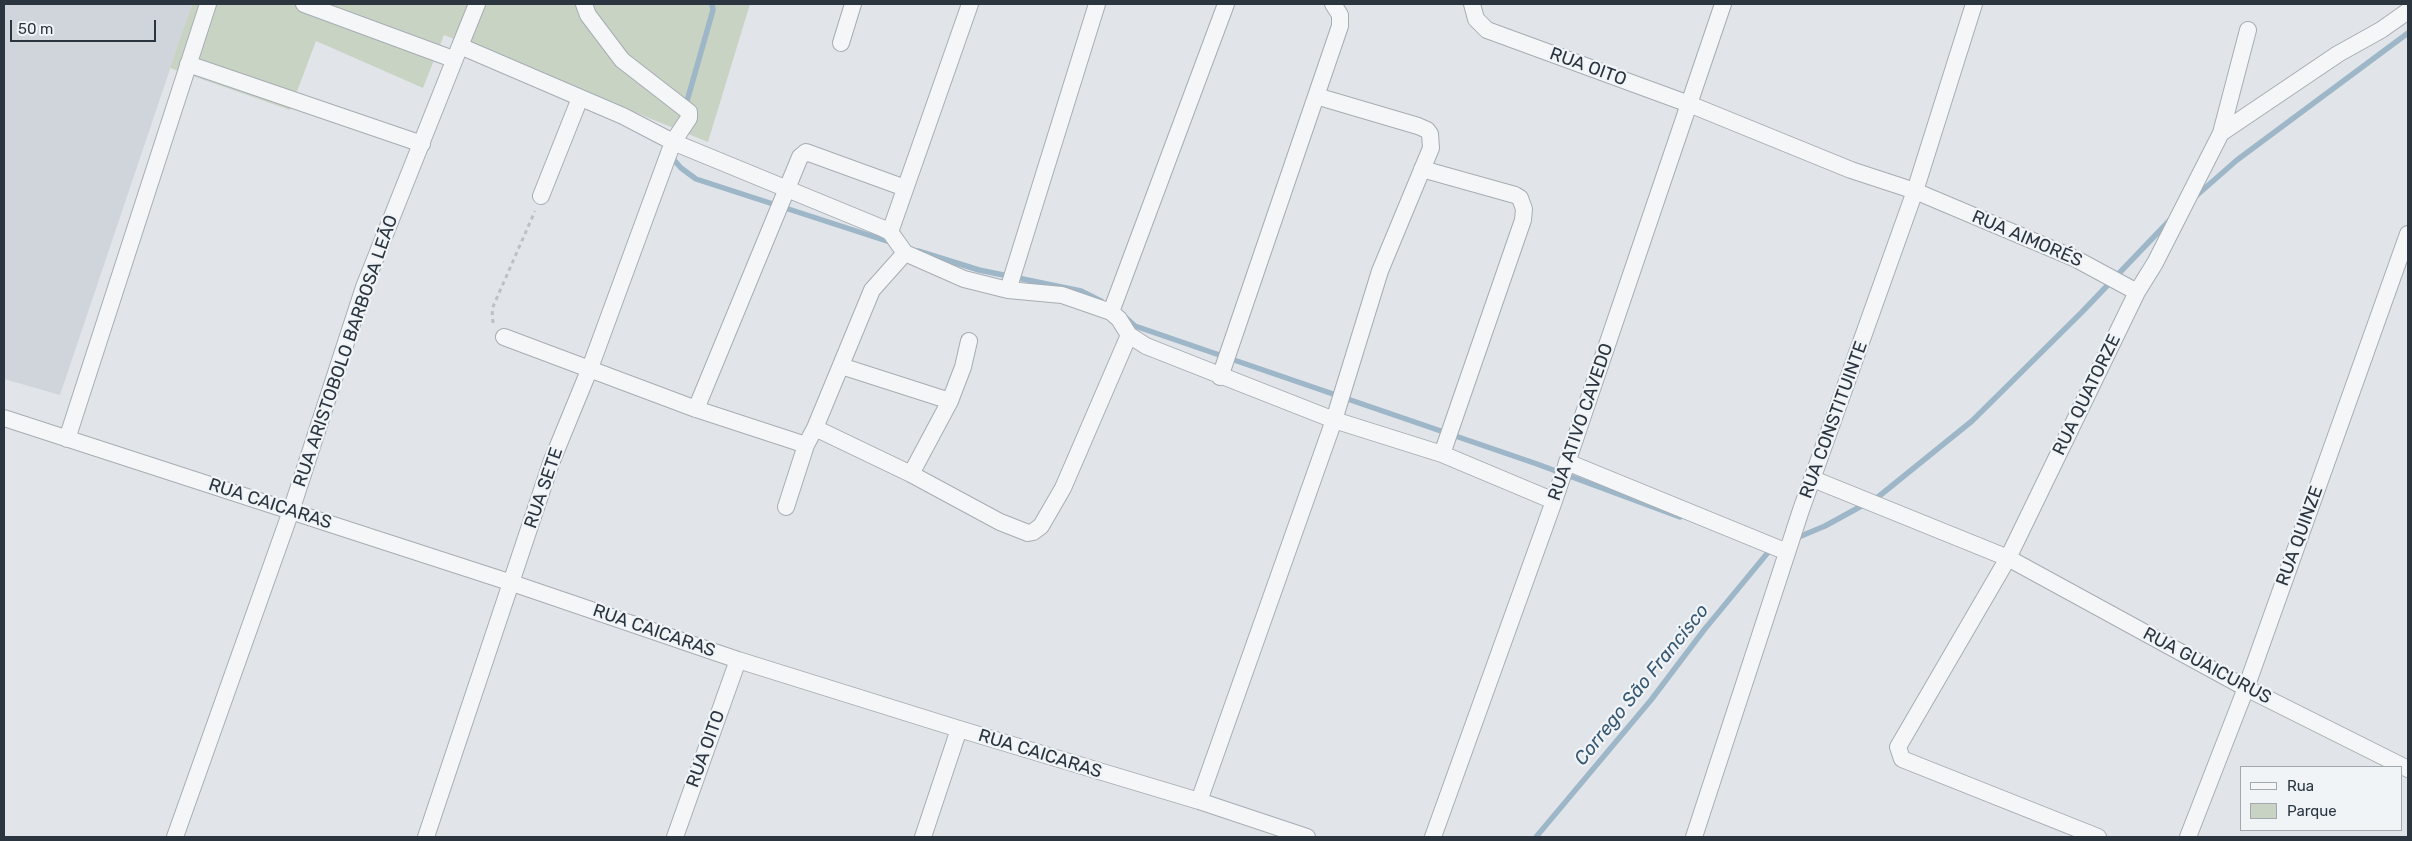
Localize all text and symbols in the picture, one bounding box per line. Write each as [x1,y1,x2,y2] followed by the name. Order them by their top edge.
[12,10,159,42] scale bar
[18,20,53,38] text: 50 m
[1547,43,1629,91] street label: RUA OITO
[1968,206,2086,272] street label: RUA AIMORÉS
[289,212,403,490] street label: RUA ARISTOBOLO BARBOSA LEÃO
[2048,331,2126,459] street label: RUA QUATORZE
[1796,339,1872,501] street label: RUA CONSTITUINTE
[1544,340,1618,504] street label: RUA ATIVO CAVEDO
[520,445,568,531] street label: RUA SETE
[206,474,334,534] street label: RUA CAICARAS
[2272,483,2328,589] street label: RUA QUINZE
[590,600,718,662] street label: RUA CAICARAS
[1570,600,1714,770] water label: Corrego São Francisco
[2139,623,2275,709] street label: RUA GUAICURUS
[682,708,730,790] street label: RUA OITO
[976,725,1104,783] street label: RUA CAICARAS
[2240,766,2402,831] legend
[2287,777,2314,795] text: Rua
[2287,802,2337,820] text: Parque

